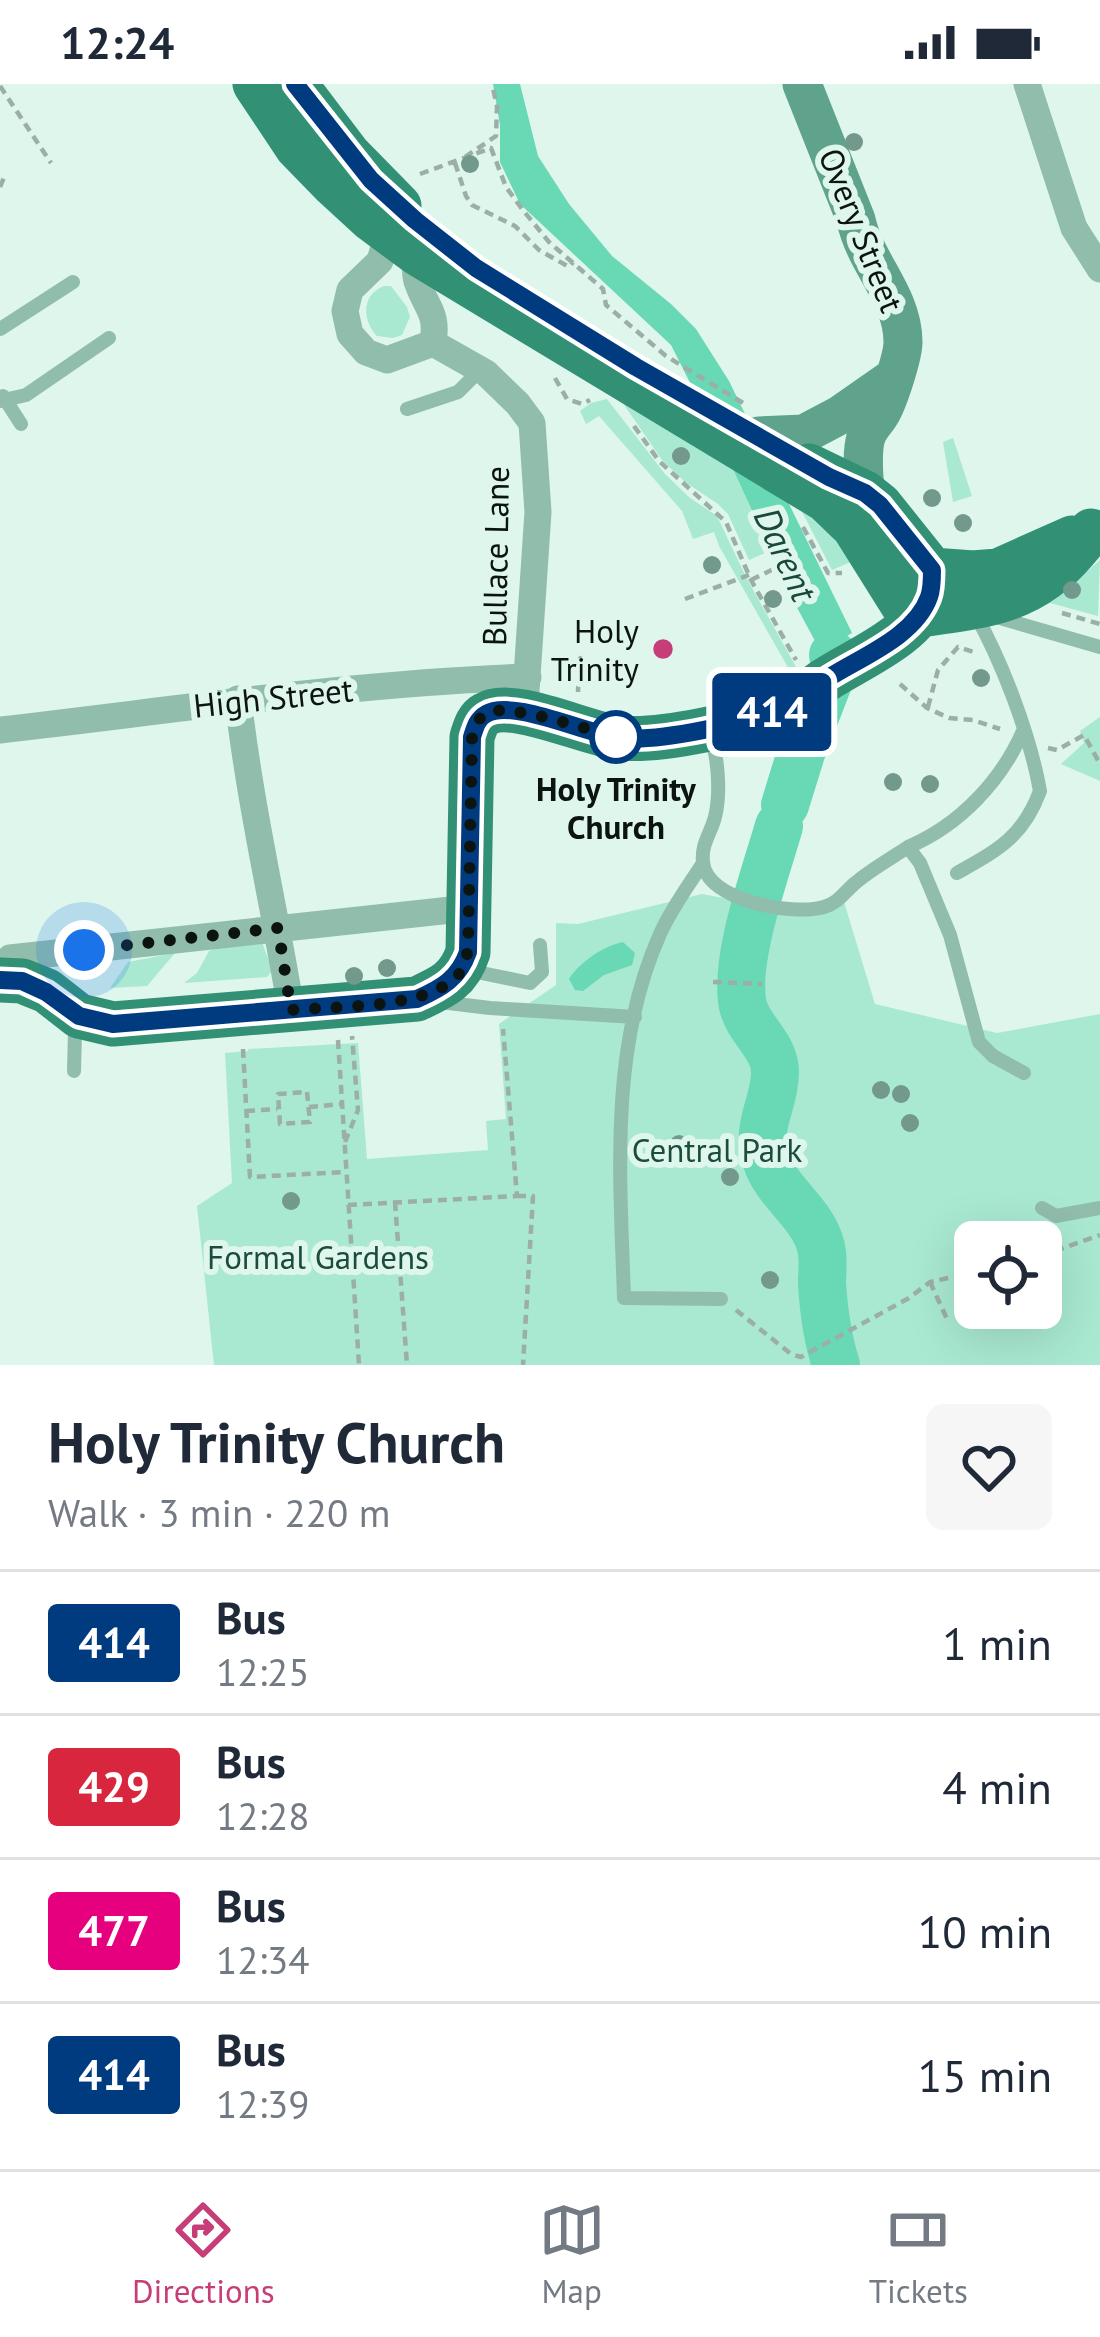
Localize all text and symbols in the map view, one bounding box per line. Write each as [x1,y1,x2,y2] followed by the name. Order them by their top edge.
[60,13,174,71] text: 12:24
[810,142,914,318] street label: Overy Street
[472,466,518,646] street label: Bullace Lane
[744,499,829,610] water label: Darent
[551,609,640,690] place label: Holy Trinity
[650,636,676,662] marker: Holy Trinity
[191,667,355,727] street label: High Street
[703,673,841,751] line badge: 414
[736,684,808,739] text: 414
[591,712,641,762] marker: Holy Trinity Church
[536,767,697,848] place label: Holy Trinity Church
[54,920,114,980] your location
[632,1128,802,1171] park label: Central Park
[954,1221,1062,1329] map controls
[954,1221,1062,1329] button: locate
[207,1235,429,1278] park label: Formal Gardens
[926,1404,1052,1530] button: heart
[48,1405,505,1479] text: Holy Trinity Church
[48,1487,390,1538] text: Walk · 3 min · 220 m
[216,1588,286,1646] text: Bus
[942,1614,1052,1672] text: 1 min
[78,1615,150,1670] text: 414
[216,1646,310,1697] text: 12:25
[216,1732,286,1790] text: Bus
[942,1758,1052,1816] text: 4 min
[78,1759,150,1814] text: 429
[216,1790,310,1841] text: 12:28
[216,1876,286,1934] text: Bus
[918,1902,1052,1960] text: 10 min
[78,1903,150,1958] text: 477
[216,1934,310,1985] text: 12:34
[216,2020,286,2078] text: Bus
[918,2046,1052,2104] text: 15 min
[78,2047,150,2102] text: 414
[216,2078,310,2129] text: 12:39
[132,2197,275,2312] tab: Directions
[539,2197,605,2312] tab: Map
[869,2197,968,2312] tab: Tickets

